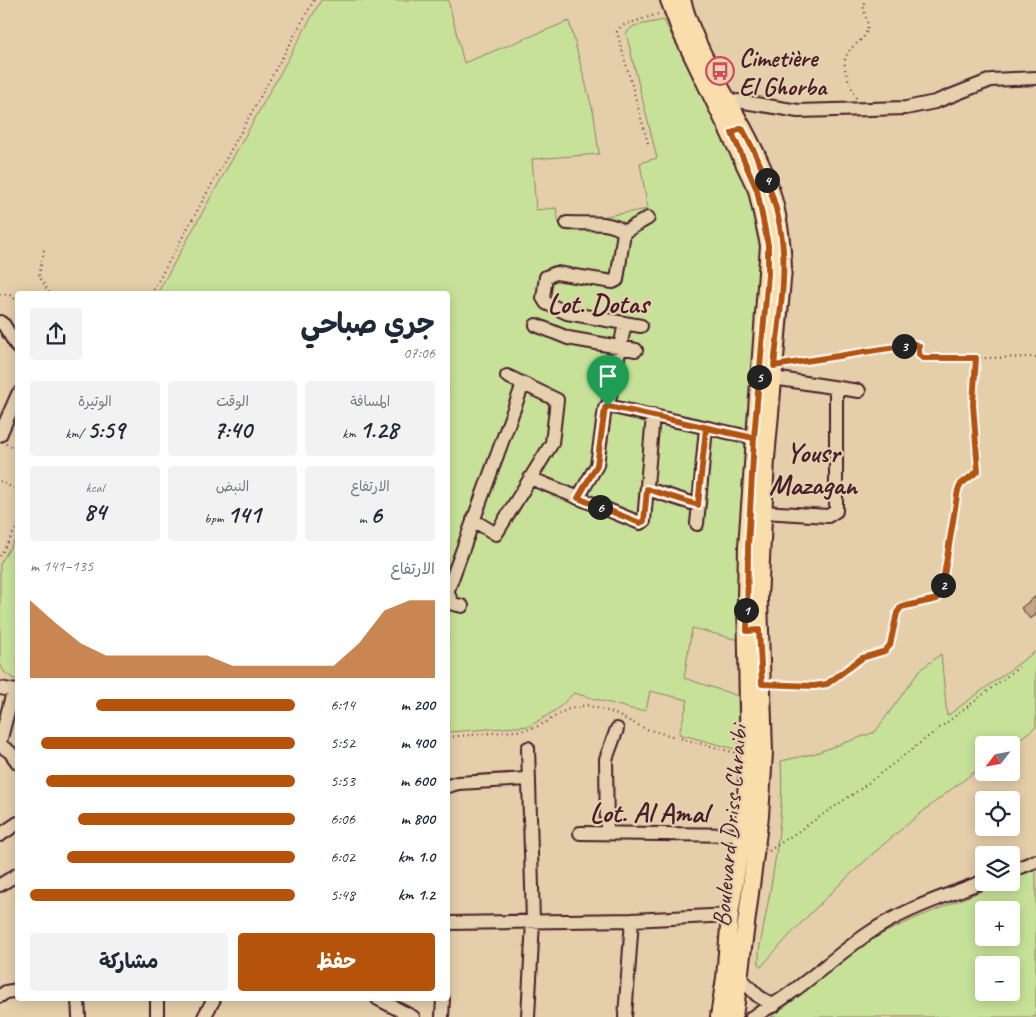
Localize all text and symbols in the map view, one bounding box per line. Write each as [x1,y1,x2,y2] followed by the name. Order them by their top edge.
[739,42,828,103] place label: Cimetière El Ghorba
[705,56,735,86] bus stop icon: Cimetière El Ghorba
[754,168,780,192] pin: 4
[764,172,771,189] text: 4
[547,286,652,321] district label: Lot. Dotas
[300,306,435,341] text: جري صباحي
[30,308,82,360] button: share
[892,334,916,358] pin: 3
[901,338,908,355] text: 3
[403,343,435,363] text: 07:06
[587,355,629,406] pin
[594,362,622,390] icon: arrive
[746,364,772,390] pin: 5
[756,369,763,386] text: 5
[78,393,112,410] text: الوتيرة
[216,393,249,410] text: الوقت
[350,393,390,410] text: المسافة
[87,414,124,446] text: 5:59
[213,414,252,446] text: 7:40
[359,414,398,446] text: 1.28
[65,425,87,442] text: /km
[342,425,359,442] text: km
[769,435,859,502] district label: Yousr Mazagan
[216,478,249,495] text: النبض
[351,478,390,495] text: الارتفاع
[86,479,104,496] text: kcal
[588,494,612,520] pin: 6
[84,496,106,528] text: 84
[227,499,261,531] text: 141
[370,499,382,531] text: 6
[597,499,604,516] text: 6
[204,510,227,527] text: bpm
[359,510,370,527] text: m
[30,556,93,576] text: 135–141 m
[390,559,435,579] text: الارتفاع
[930,572,956,598] pin: 2
[940,577,947,594] text: 2
[734,598,758,622] pin: 1
[743,602,750,619] text: 1
[330,695,355,715] text: 6:14
[400,695,435,715] text: 200 m
[705,721,755,928] street label: Boulevard Driss Chraibi
[330,733,355,753] text: 5:52
[400,733,435,753] text: 400 m
[975,736,1020,781] north arrow
[975,736,1020,1001] map controls
[330,771,355,791] text: 5:53
[400,771,435,791] text: 600 m
[975,791,1020,836] button: locate
[590,795,713,830] district label: Lot. Al Amal
[330,809,355,829] text: 6:06
[400,809,435,829] text: 800 m
[975,846,1020,891] button: layers
[330,847,355,867] text: 6:02
[398,847,435,867] text: 1.0 km
[330,885,355,905] text: 5:48
[398,885,435,905] text: 1.2 km
[975,901,1020,946] button: +
[30,933,228,991] button: مشاركة
[238,933,435,991] button: حفظ
[975,956,1020,1001] button: −

